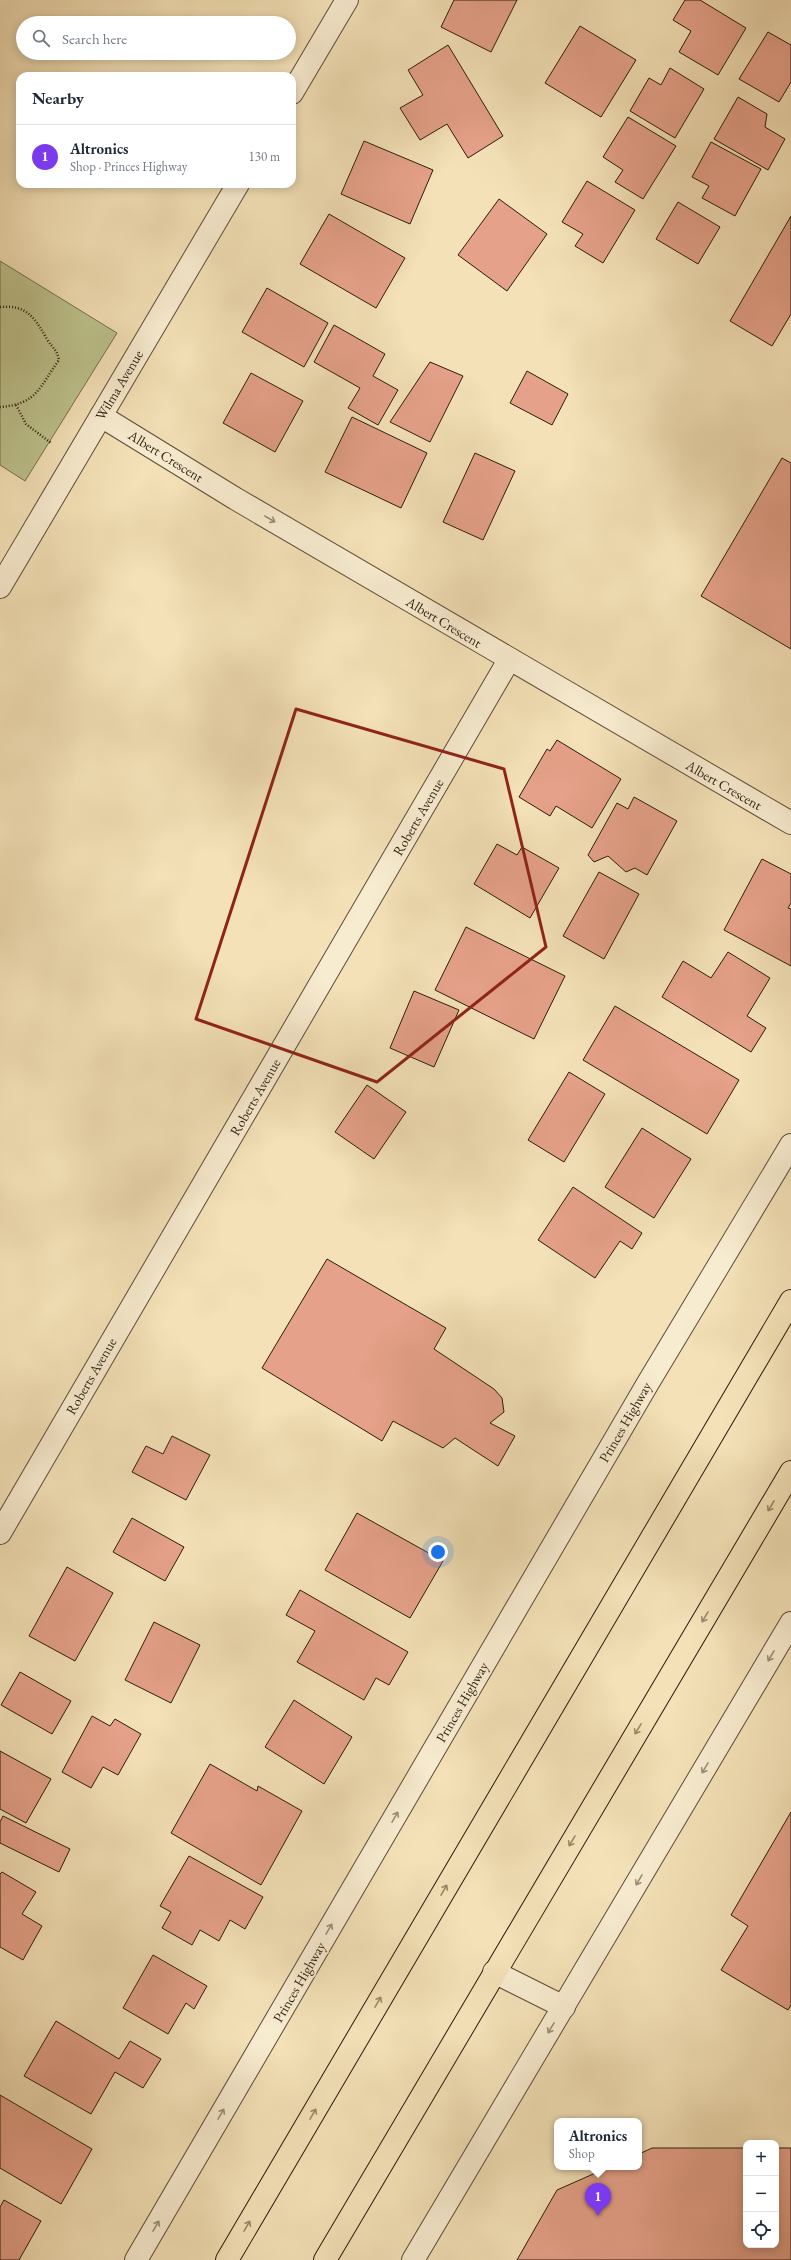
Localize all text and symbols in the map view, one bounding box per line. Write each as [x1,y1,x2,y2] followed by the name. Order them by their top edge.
[16,16,296,60] search box
[30,27,52,49] icon: search
[62,29,127,48] text: Search here
[32,87,84,109] text: Nearby
[70,139,129,158] text: Altronics
[42,148,48,165] text: 1
[249,148,280,165] text: 130 m
[70,158,187,175] text: Shop · Princes Highway
[91,346,147,423] street label: Wilma Avenue
[124,425,207,486] street label: Albert Crescent
[264,516,276,524] one-way arrow
[402,592,486,652] street label: Albert Crescent
[682,755,766,814] street label: Albert Crescent
[389,775,448,859] street label: Roberts Avenue
[226,1055,285,1139] street label: Roberts Avenue
[62,1334,121,1418] street label: Roberts Avenue
[595,1378,656,1466] street label: Princes Highway
[767,1500,775,1512] one-way arrow
[428,1542,448,1562] your location
[700,1611,708,1623] one-way arrow
[767,1650,775,1662] one-way arrow
[432,1658,493,1746] street label: Princes Highway
[634,1723,642,1735] one-way arrow
[701,1762,709,1773] one-way arrow
[391,1811,399,1823] one-way arrow
[568,1835,576,1846] one-way arrow
[634,1874,642,1886] one-way arrow
[441,1884,449,1896] one-way arrow
[326,1923,334,1935] one-way arrow
[269,1938,330,2026] street label: Princes Highway
[375,1996,383,2008] one-way arrow
[547,2022,555,2034] one-way arrow
[218,2108,226,2120] one-way arrow
[309,2108,317,2120] one-way arrow
[554,2118,642,2170] popup
[569,2126,627,2145] text: Altronics
[743,2140,779,2248] map controls
[743,2140,779,2176] button: +
[569,2145,595,2162] text: Shop
[743,2176,779,2212] button: −
[585,2183,611,2216] pin: 1
[743,2212,779,2248] button: locate
[152,2220,160,2232] one-way arrow
[243,2220,251,2232] one-way arrow

